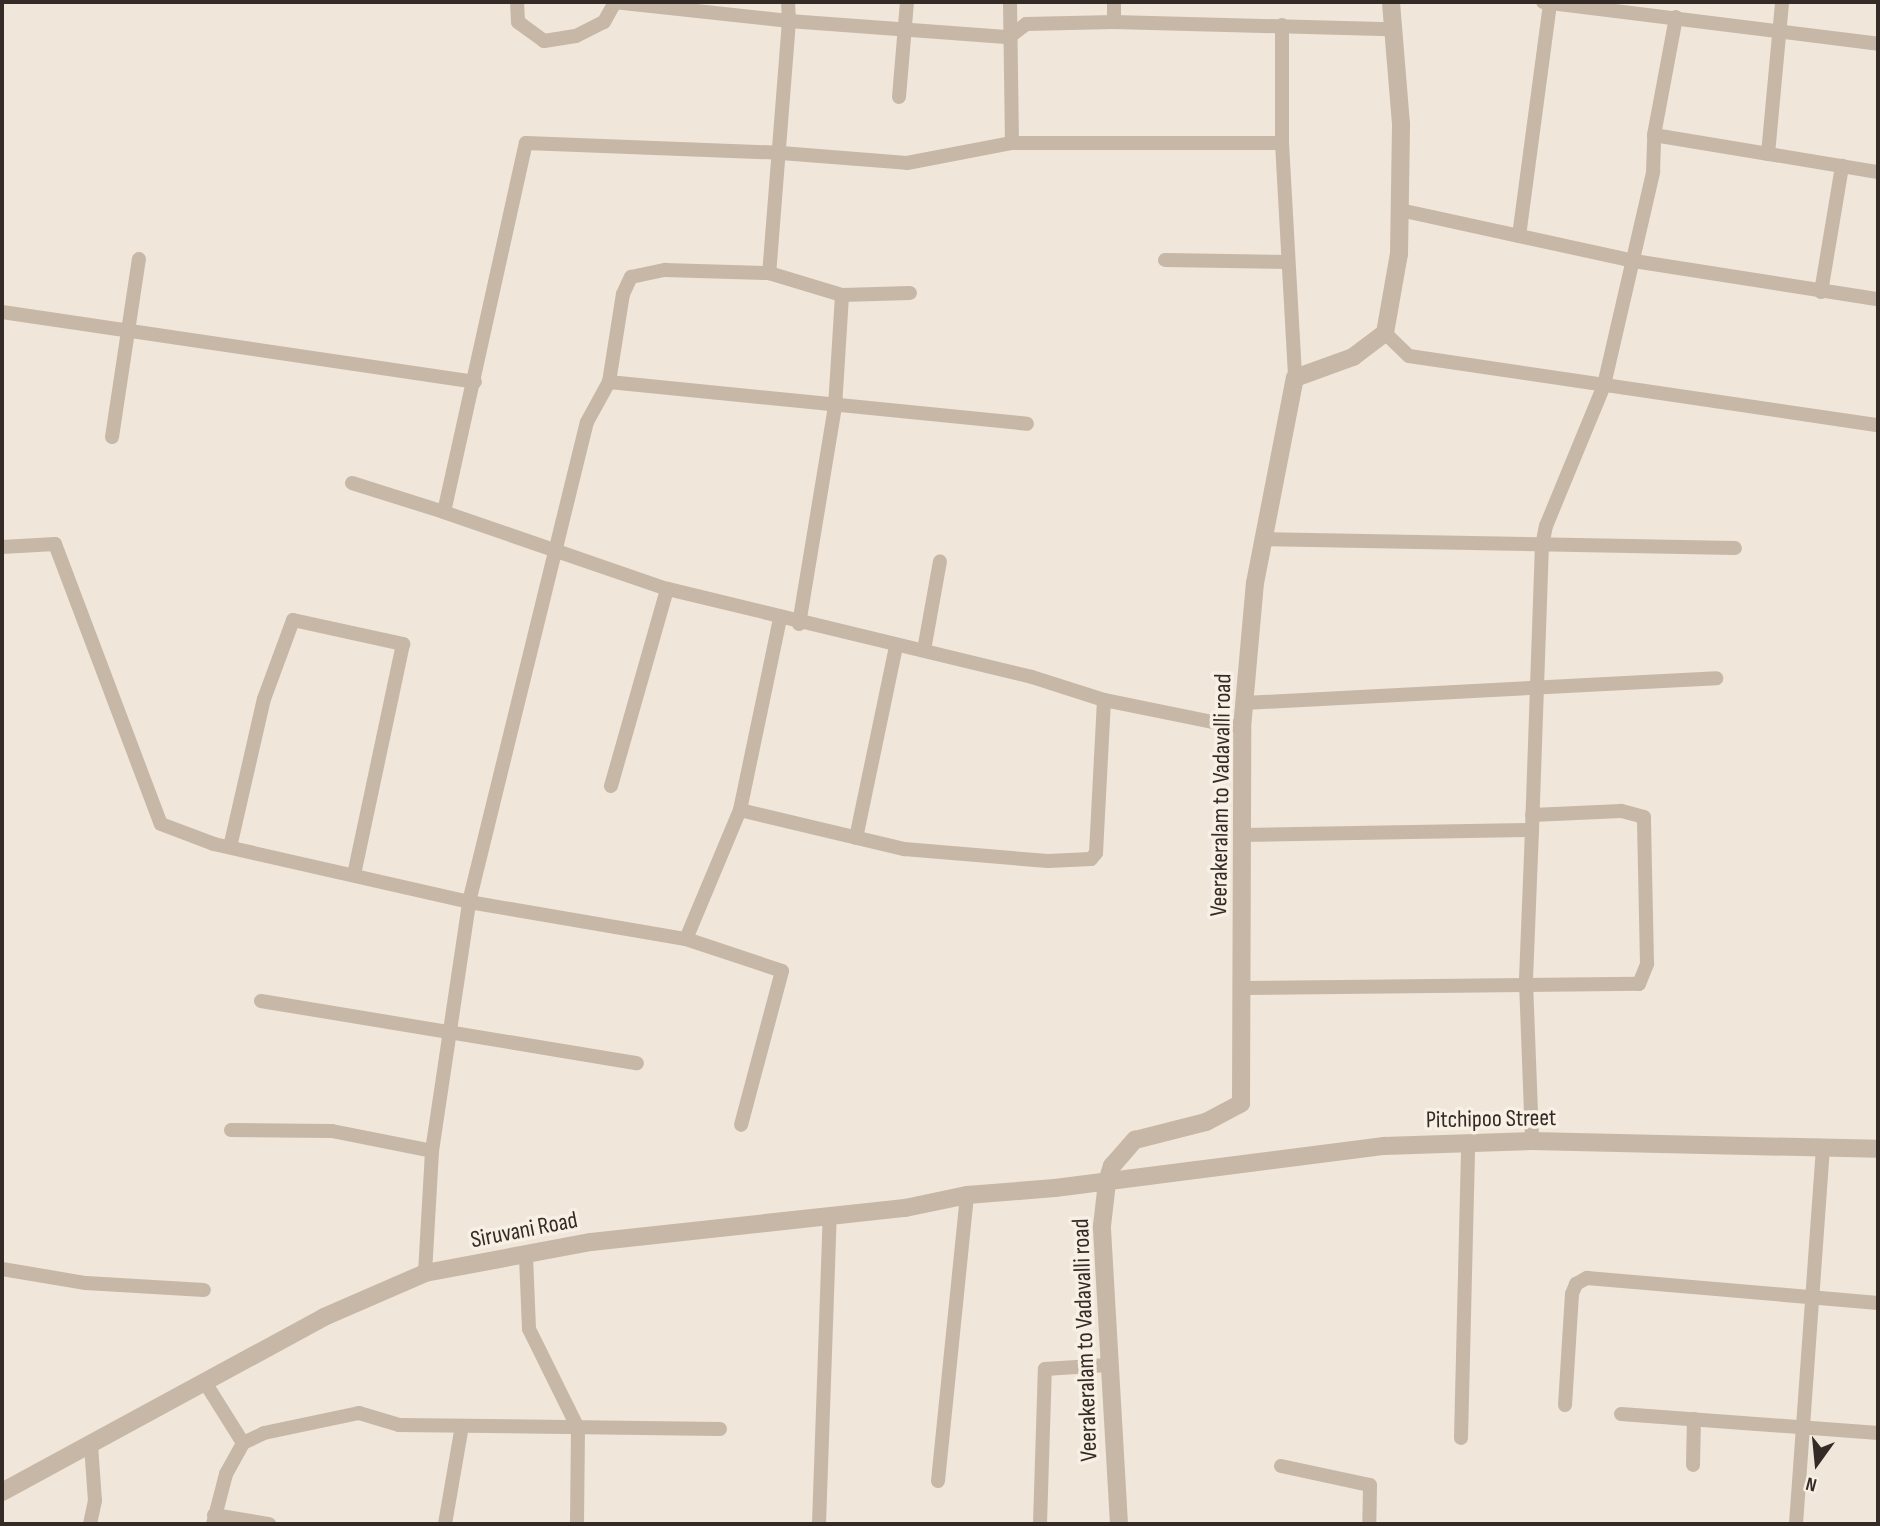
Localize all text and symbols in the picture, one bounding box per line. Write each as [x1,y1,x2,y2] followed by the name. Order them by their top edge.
[1204,673,1238,917] street label: Veerakeralam to Vadavalli road
[1426,1103,1556,1135] street label: Pitchipoo Street
[468,1206,580,1254] street label: Siruvani Road
[1066,1218,1104,1462] street label: Veerakeralam to Vadavalli road
[1782,1428,1852,1498] north arrow
[1804,1471,1819,1496] text: N

